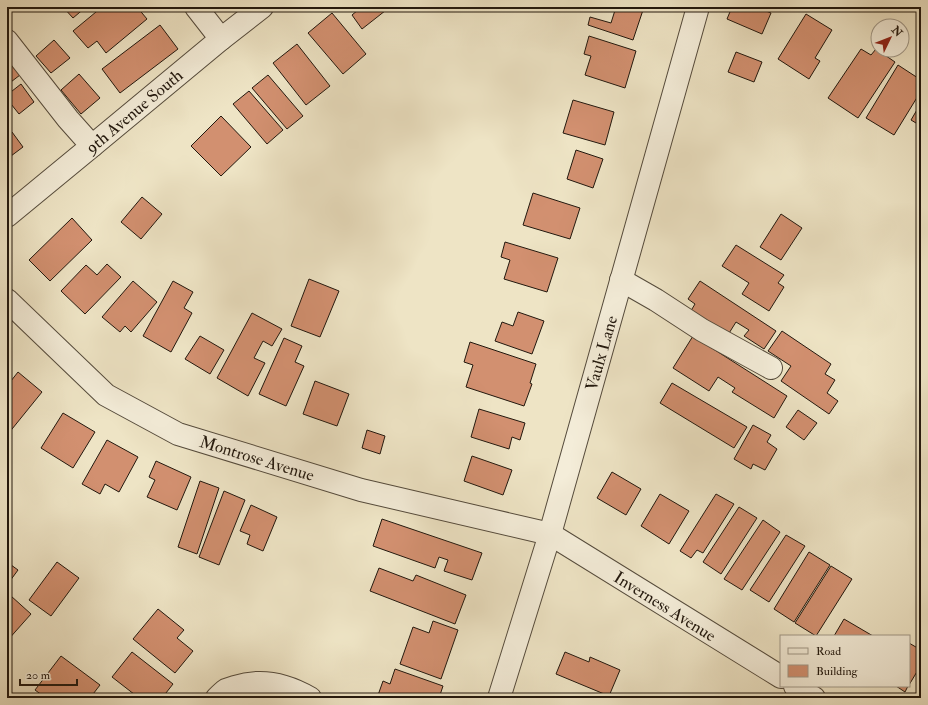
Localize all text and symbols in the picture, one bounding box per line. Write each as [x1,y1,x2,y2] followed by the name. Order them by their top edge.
[870,18,910,58] north arrow
[888,23,906,40] text: N
[80,65,187,159] street label: 9th Avenue South
[581,313,622,393] street label: Vaulx Lane
[197,431,317,486] street label: Montrose Avenue
[610,567,720,646] street label: Inverness Avenue
[780,635,910,687] legend
[816,644,841,659] text: Road
[20,661,77,687] scale bar
[816,664,859,679] text: Building
[26,668,51,683] text: 20 m

